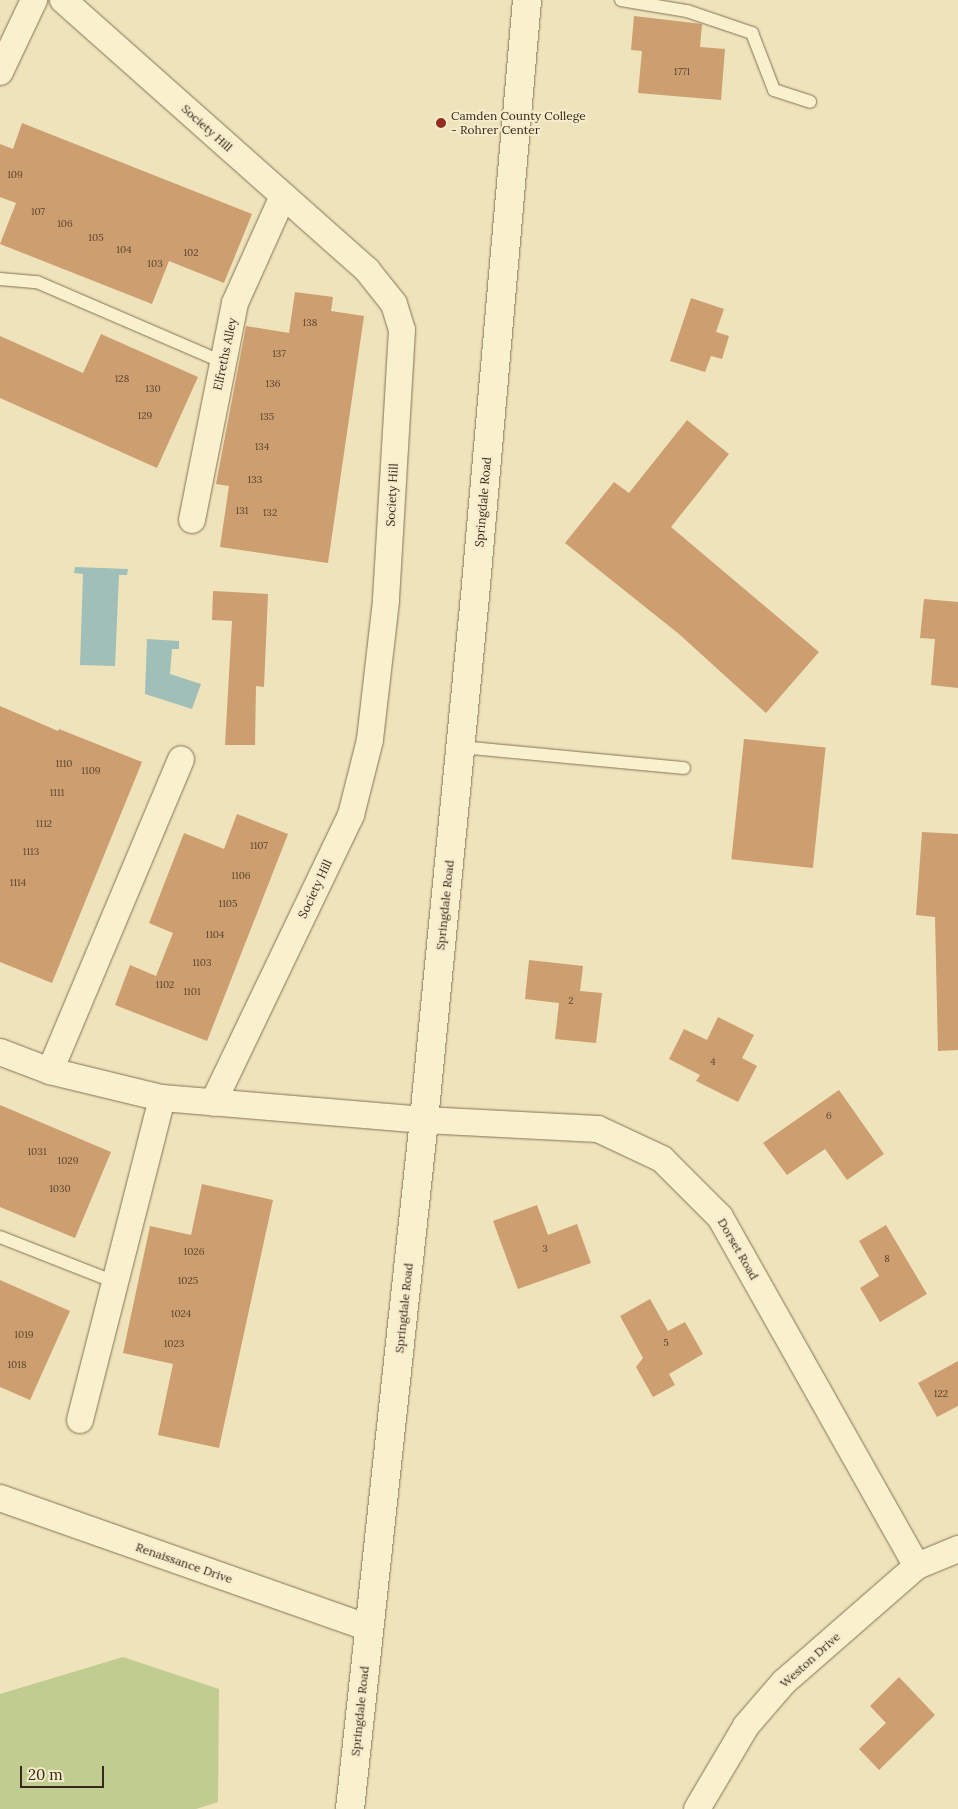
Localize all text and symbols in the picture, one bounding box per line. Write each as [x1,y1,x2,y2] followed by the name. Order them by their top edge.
[674,66,690,78] house number: 1771
[179,101,235,155] street label: Society Hill
[451,109,586,137] place label: Camden County College - Rohrer Center
[435,117,447,129] marker: Camden County College - Rohrer Center
[7,169,23,181] house number: 109
[31,206,45,218] house number: 107
[57,218,73,230] house number: 106
[88,232,104,244] house number: 105
[116,244,132,256] house number: 104
[183,247,199,259] house number: 102
[147,258,163,270] house number: 103
[210,316,240,392] street label: Elfreths Alley
[303,317,317,329] house number: 138
[272,348,286,360] house number: 137
[115,373,129,385] house number: 128
[266,378,280,390] house number: 136
[145,383,161,395] house number: 130
[138,410,152,422] house number: 129
[260,411,274,423] house number: 135
[255,441,269,453] house number: 134
[472,456,494,548] street label: Springdale Road
[383,463,401,527] street label: Society Hill
[248,474,262,486] house number: 133
[236,505,248,517] house number: 131
[263,507,277,519] house number: 132
[55,758,73,770] house number: 1110
[81,765,101,777] house number: 1109
[50,787,64,799] house number: 1111
[36,818,52,830] house number: 1112
[250,840,268,852] house number: 1107
[23,846,39,858] house number: 1113
[295,857,335,921] street label: Society Hill
[433,859,457,951] street label: Springdale Road
[231,870,251,882] house number: 1106
[10,877,26,889] house number: 1114
[219,898,237,910] house number: 1105
[206,929,224,941] house number: 1104
[192,957,212,969] house number: 1103
[156,979,174,991] house number: 1102
[183,986,201,998] house number: 1101
[568,995,574,1007] house number: 2
[710,1056,716,1068] house number: 4
[826,1110,832,1122] house number: 6
[27,1146,47,1158] house number: 1031
[58,1155,78,1167] house number: 1029
[49,1183,71,1195] house number: 1030
[715,1216,761,1282] street label: Dorset Road
[542,1243,548,1255] house number: 3
[184,1246,204,1258] house number: 1026
[884,1253,890,1265] house number: 8
[392,1262,416,1354] street label: Springdale Road
[178,1275,198,1287] house number: 1025
[171,1308,191,1320] house number: 1024
[14,1329,34,1341] house number: 1019
[663,1337,669,1349] house number: 5
[164,1338,184,1350] house number: 1023
[7,1359,27,1371] house number: 1018
[934,1388,948,1400] house number: 122
[134,1540,234,1586] street label: Renaissance Drive
[777,1629,843,1691] street label: Weston Drive
[348,1665,372,1757] street label: Springdale Road
[22,1756,106,1788] scale bar
[28,1765,63,1784] text: 20 m

